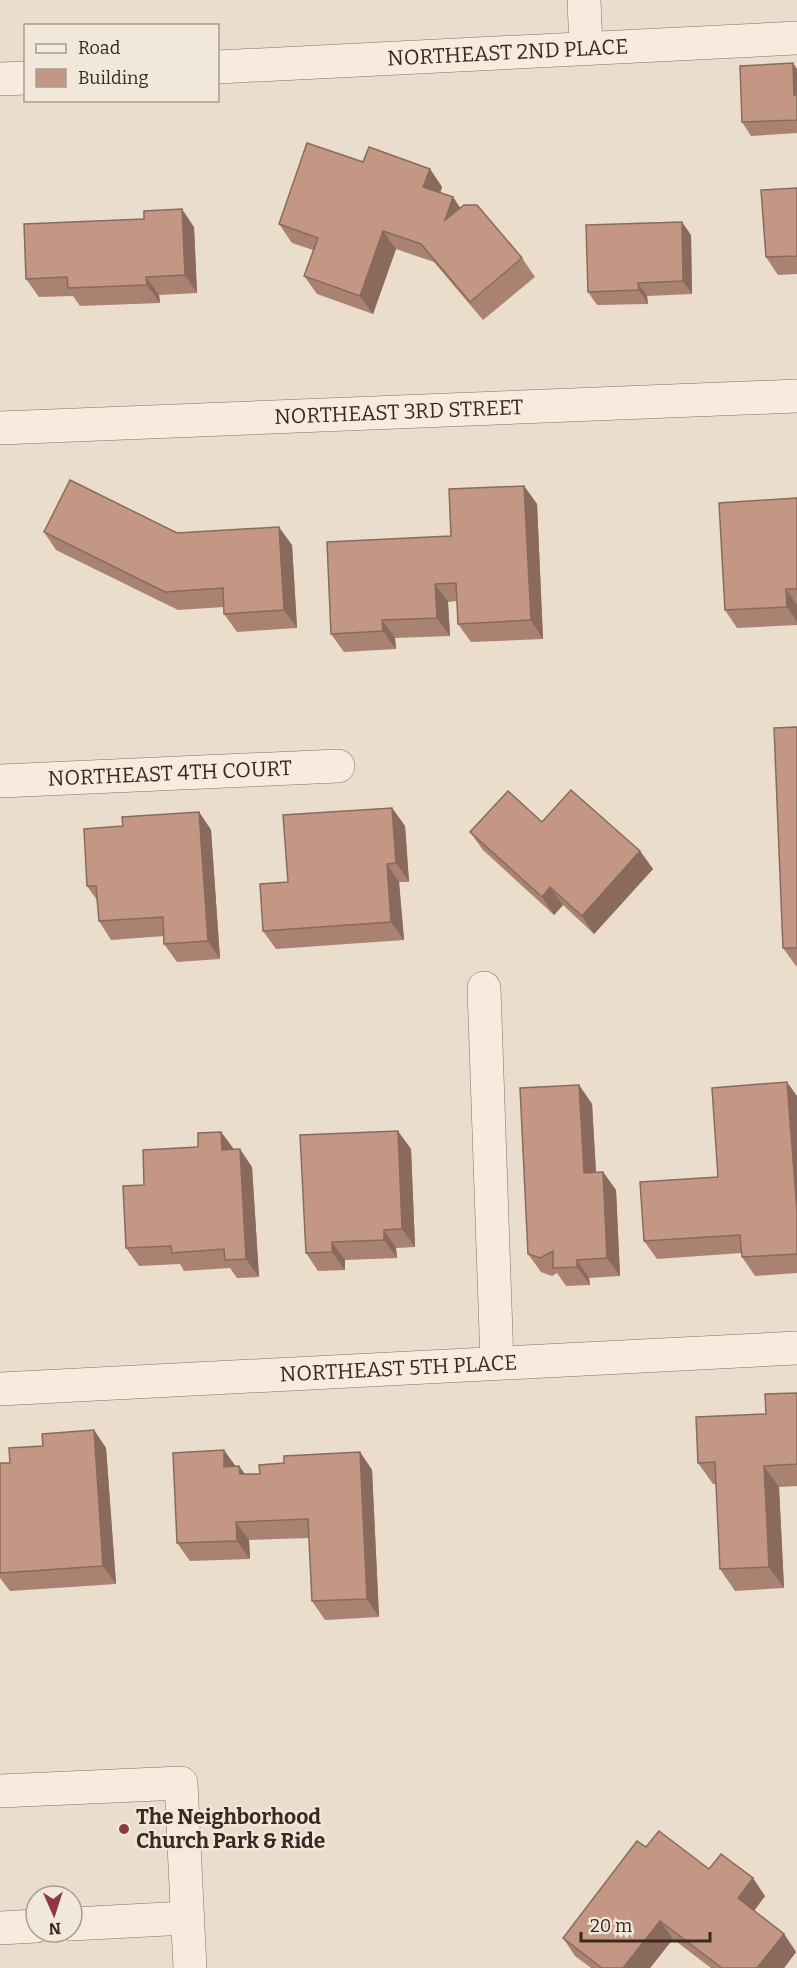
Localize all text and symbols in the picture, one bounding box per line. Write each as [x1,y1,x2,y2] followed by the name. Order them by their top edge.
[24,24,219,102] legend
[387,33,629,72] street label: NORTHEAST 2ND PLACE
[78,37,121,59] text: Road
[78,67,149,89] text: Building
[274,394,524,430] street label: NORTHEAST 3RD STREET
[47,755,292,792] street label: NORTHEAST 4TH COURT
[279,1349,518,1388] street label: NORTHEAST 5TH PLACE
[136,1804,325,1854] place label: The Neighborhood Church Park & Ride
[117,1822,131,1836] marker: The Neighborhood Church Park & Ride
[24,1884,84,1944] north arrow
[581,1905,710,1943] scale bar
[590,1915,632,1937] text: 20 m
[48,1919,61,1938] text: N

